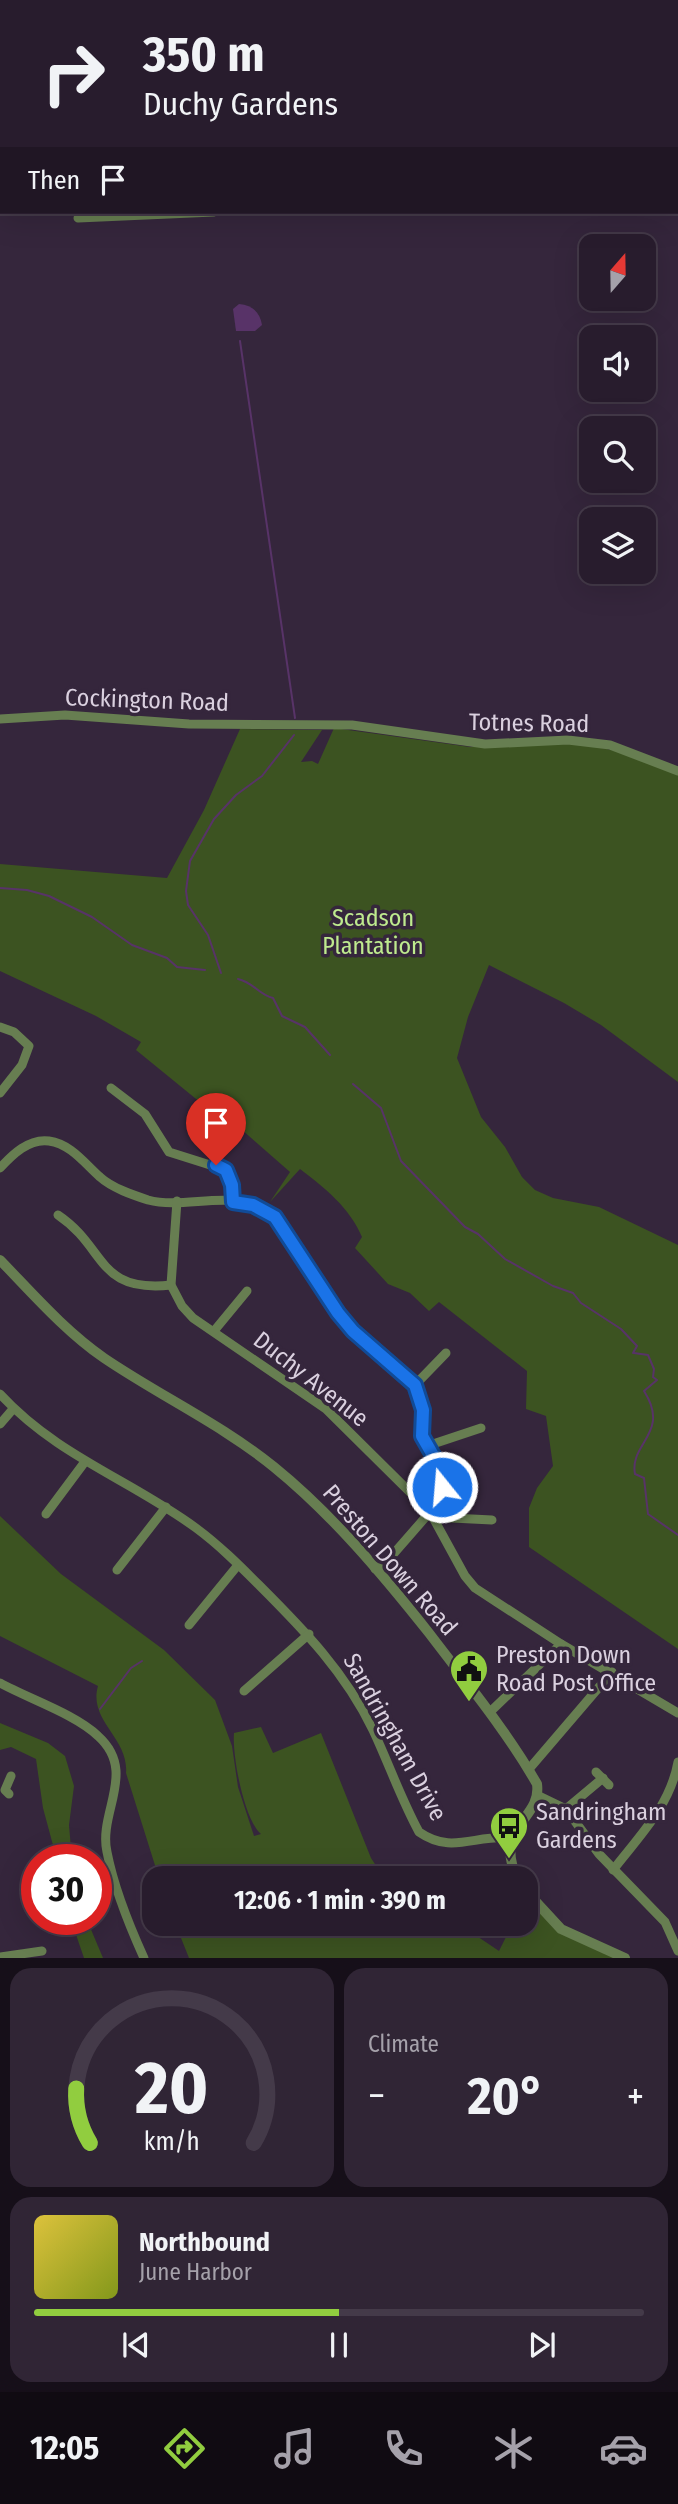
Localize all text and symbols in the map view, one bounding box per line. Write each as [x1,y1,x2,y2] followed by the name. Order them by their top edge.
[143,25,265,84] text: 350 m
[28,28,119,119] icon: right
[143,85,338,123] text: Duchy Gardens
[94,161,132,199] icon: arrive
[28,165,80,196] text: Then
[579,234,656,312] north arrow
[579,234,656,584] map controls
[579,325,656,402] button: sound
[579,416,656,493] button: search
[579,507,656,584] button: layers
[65,683,229,717] street label: Cockington Road
[469,708,589,738] street label: Totnes Road
[322,904,424,960] park label: Scadson Plantation
[186,1093,246,1165] pin
[197,1104,235,1142] icon: arrive
[248,1326,374,1432] street label: Duchy Avenue
[405,1450,479,1524] position arrow
[317,1479,463,1641] street label: Preston Down Road
[496,1641,656,1697] place label: Preston Down Road Post Office
[448,1648,490,1703] public building icon: Preston Down Road Post Office
[337,1649,453,1825] street label: Sandringham Drive
[536,1798,666,1854] place label: Sandringham Gardens
[488,1805,530,1860] bus stop icon: Sandringham Gardens
[21,1844,112,1935] speed limit sign: 30
[234,1885,446,1916] text: 12:06 · 1 min · 390 m
[368,2030,439,2058] text: Climate
[134,2046,209,2133] text: 20
[468,2065,544,2128] text: 20°
[368,2073,385,2119] text: −
[627,2073,644,2119] text: +
[144,2127,200,2157] text: km/h
[139,2227,270,2258] text: Northbound
[139,2258,252,2286] text: June Harbor
[117,2326,155,2364] icon: previous
[320,2326,358,2364] icon: pause
[523,2326,561,2364] icon: next
[160,2424,209,2473] icon: directions
[270,2424,319,2473] icon: music
[379,2424,428,2473] icon: phone
[489,2424,538,2473] icon: climate
[599,2424,648,2473] icon: car
[30,2429,99,2467] text: 12:05

